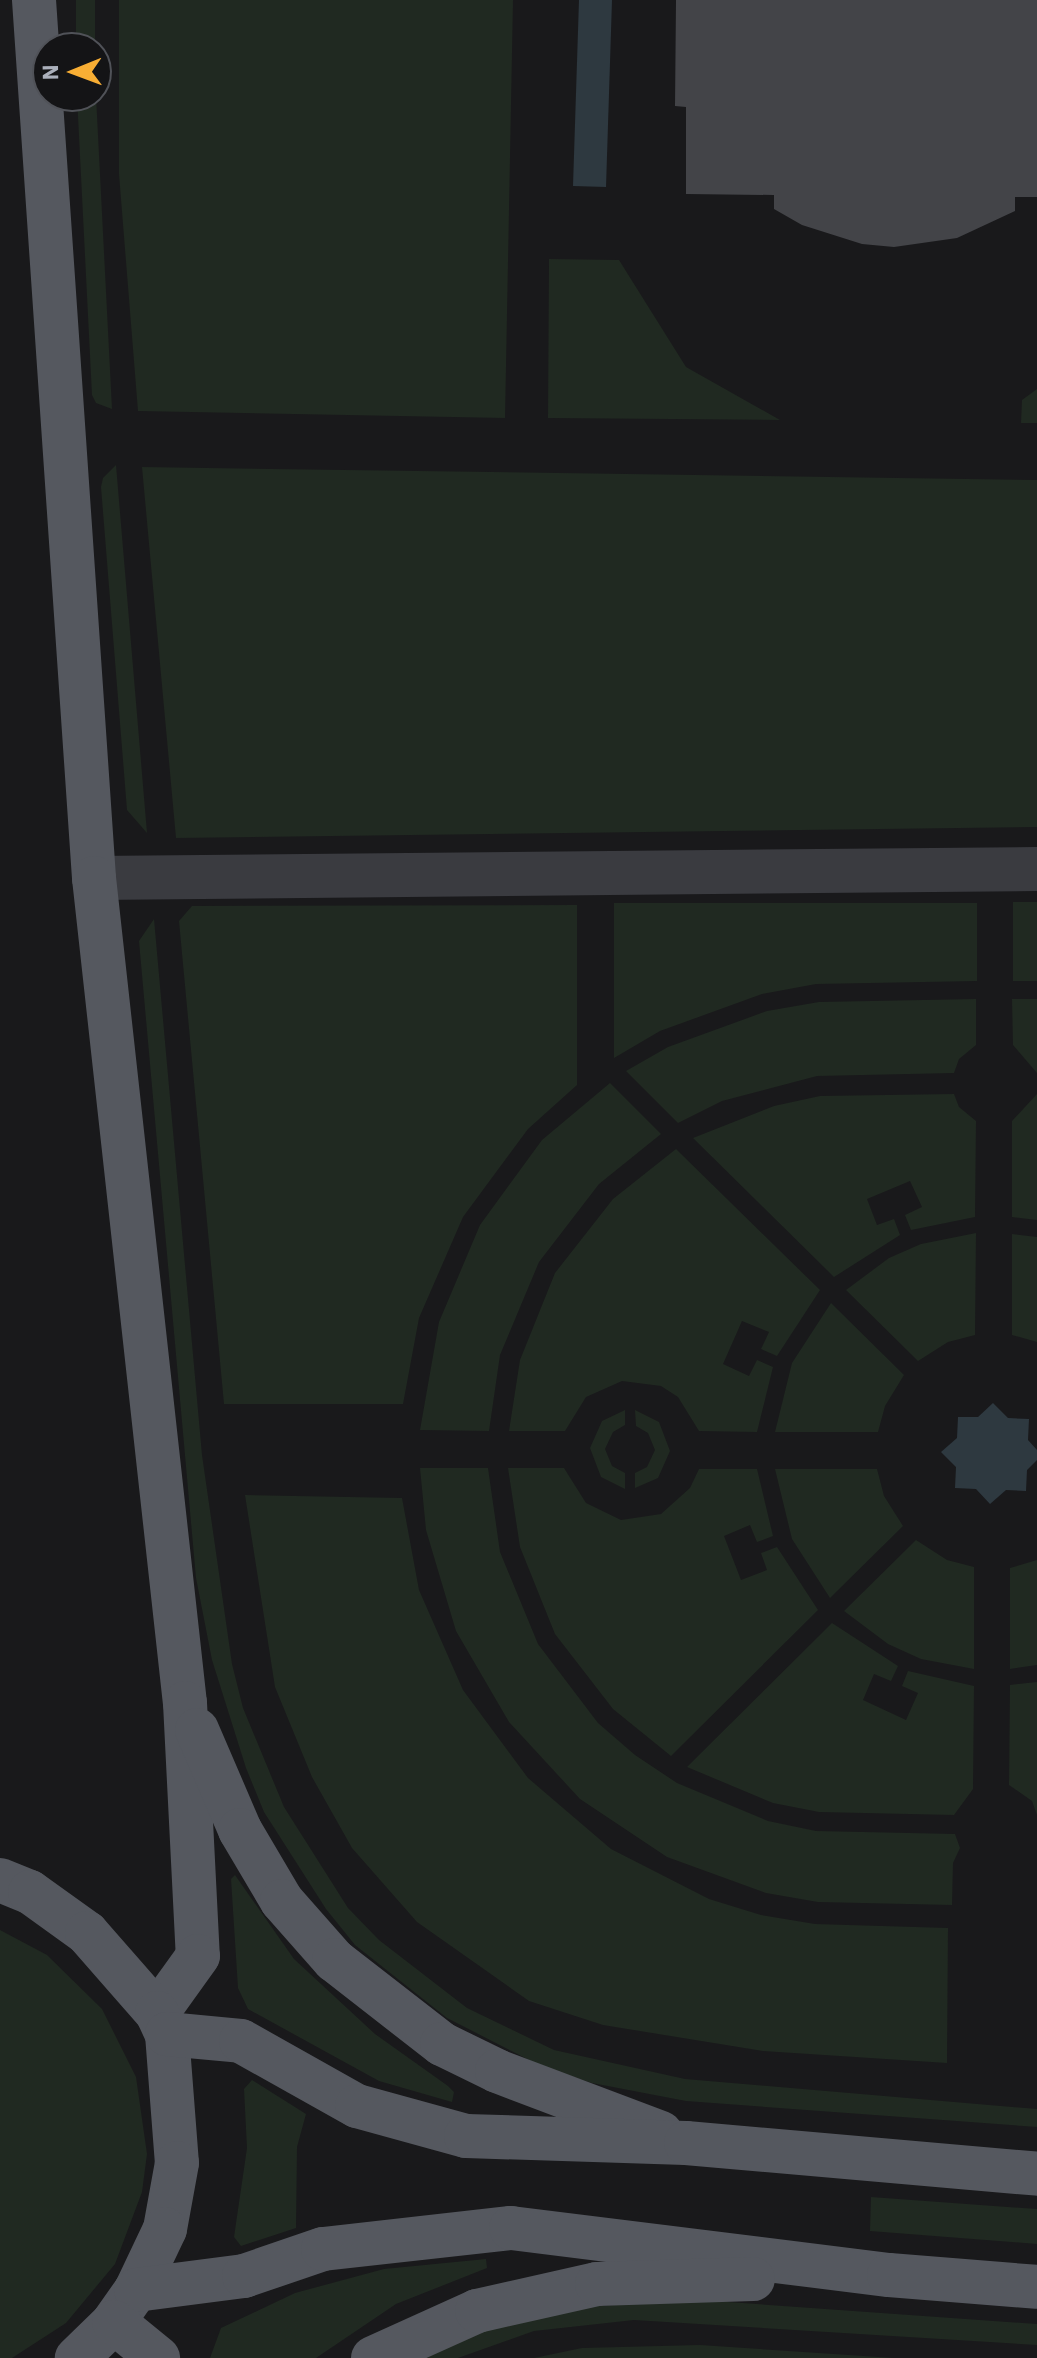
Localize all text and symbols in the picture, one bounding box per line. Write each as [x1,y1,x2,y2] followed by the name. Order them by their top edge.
[32,32,112,112] north arrow
[35,64,64,81] text: N

